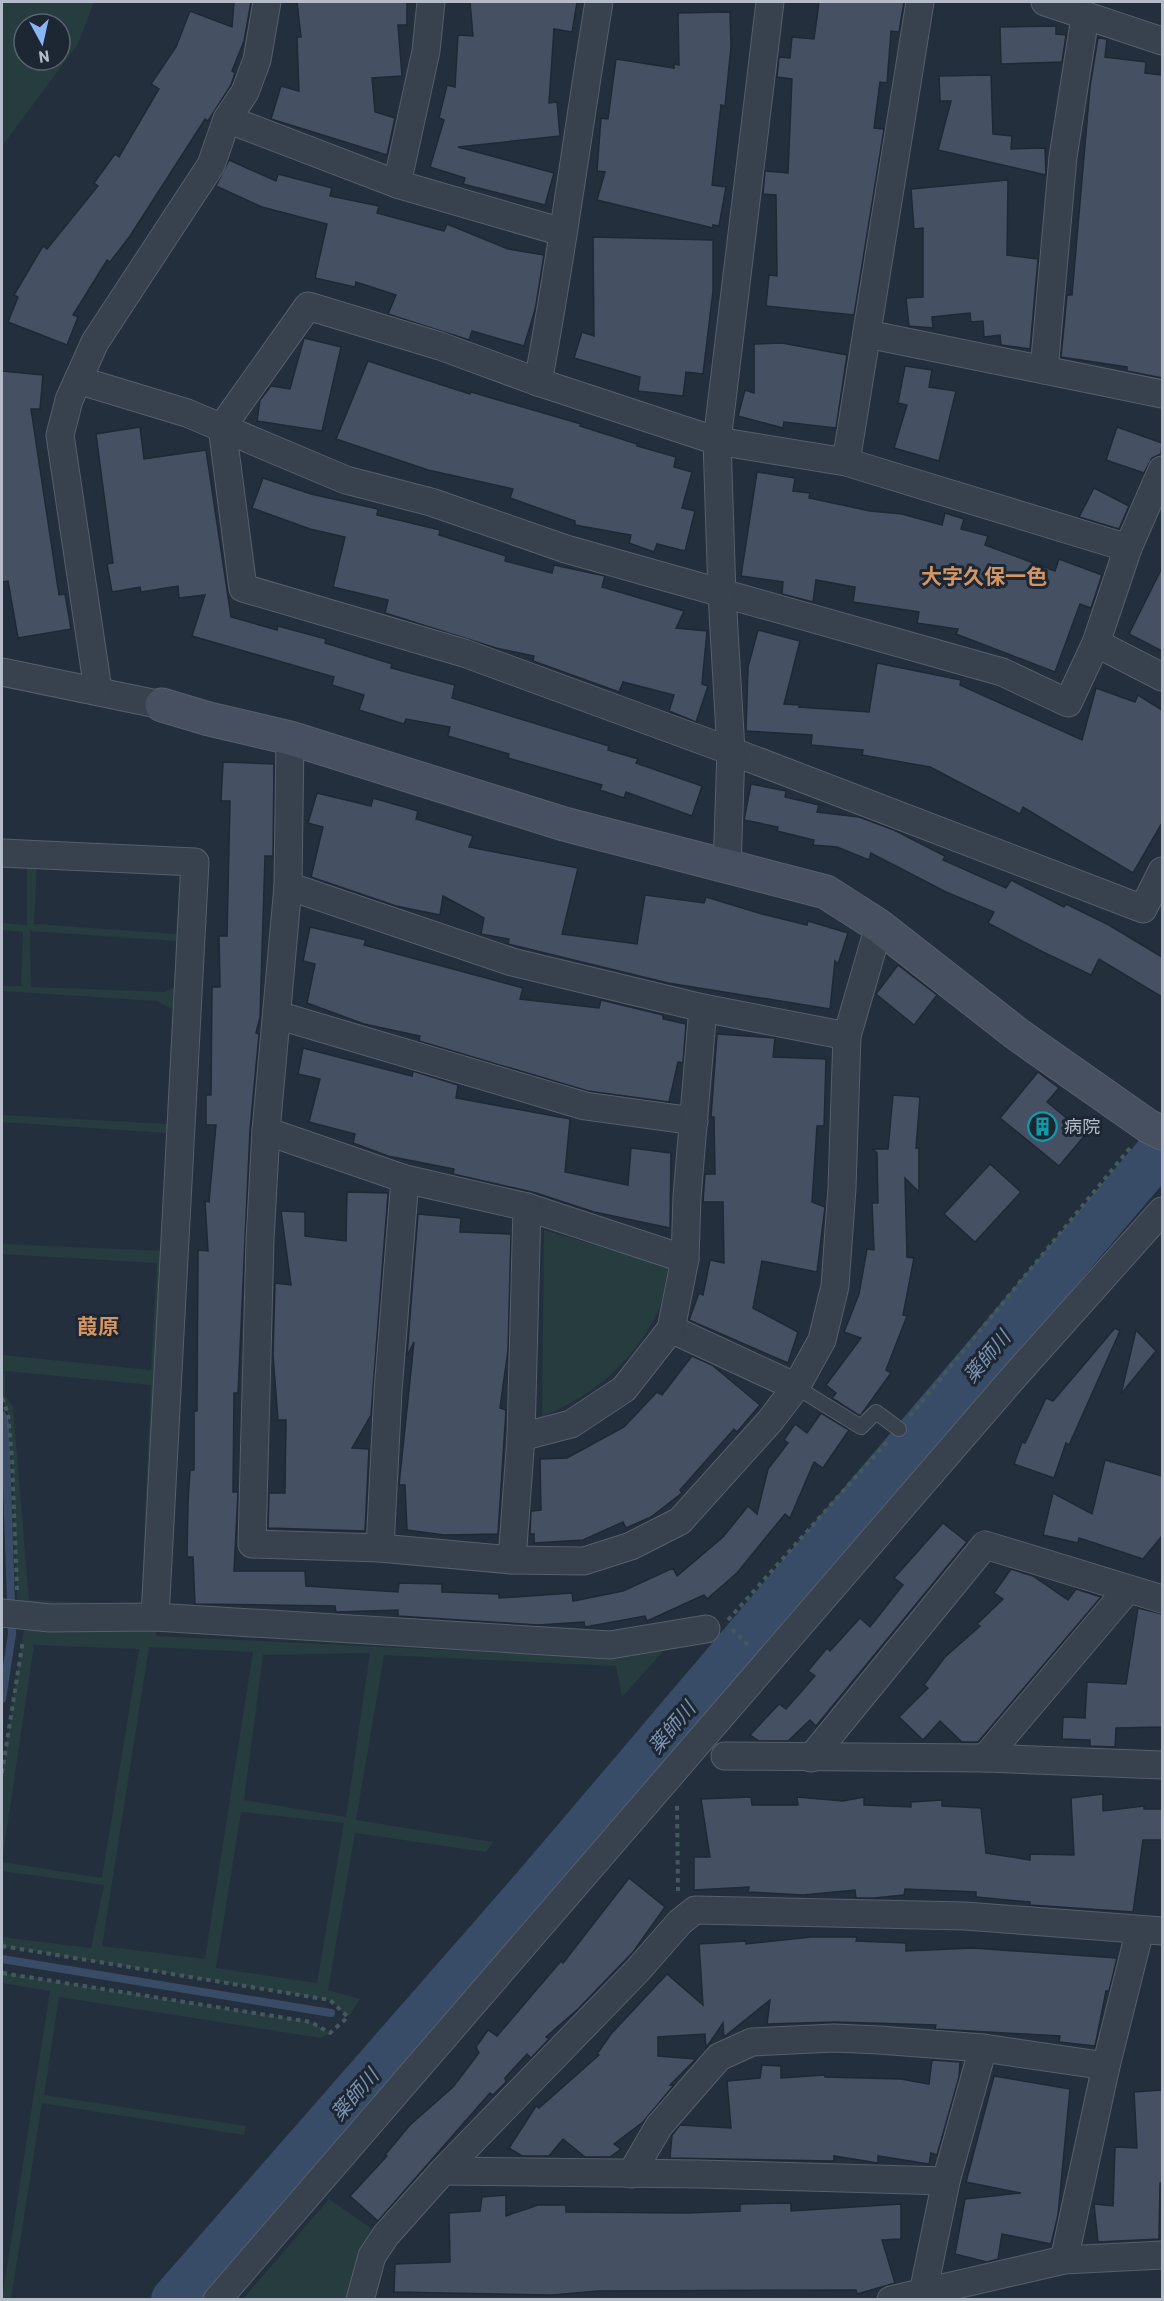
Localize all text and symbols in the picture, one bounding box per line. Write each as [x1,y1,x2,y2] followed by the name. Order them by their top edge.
[12,12,72,72] north arrow
[38,47,51,67] text: N
[921,563,1047,588] district label: 大字久保一色
[1027,1110,1059,1142] building icon: 病院
[1064,1115,1100,1137] place label: 病院
[77,1313,119,1338] district label: 葭原
[958,1324,1016,1387] water label: 薬師川
[643,1695,701,1758] water label: 薬師川
[325,2062,384,2125] water label: 薬師川

